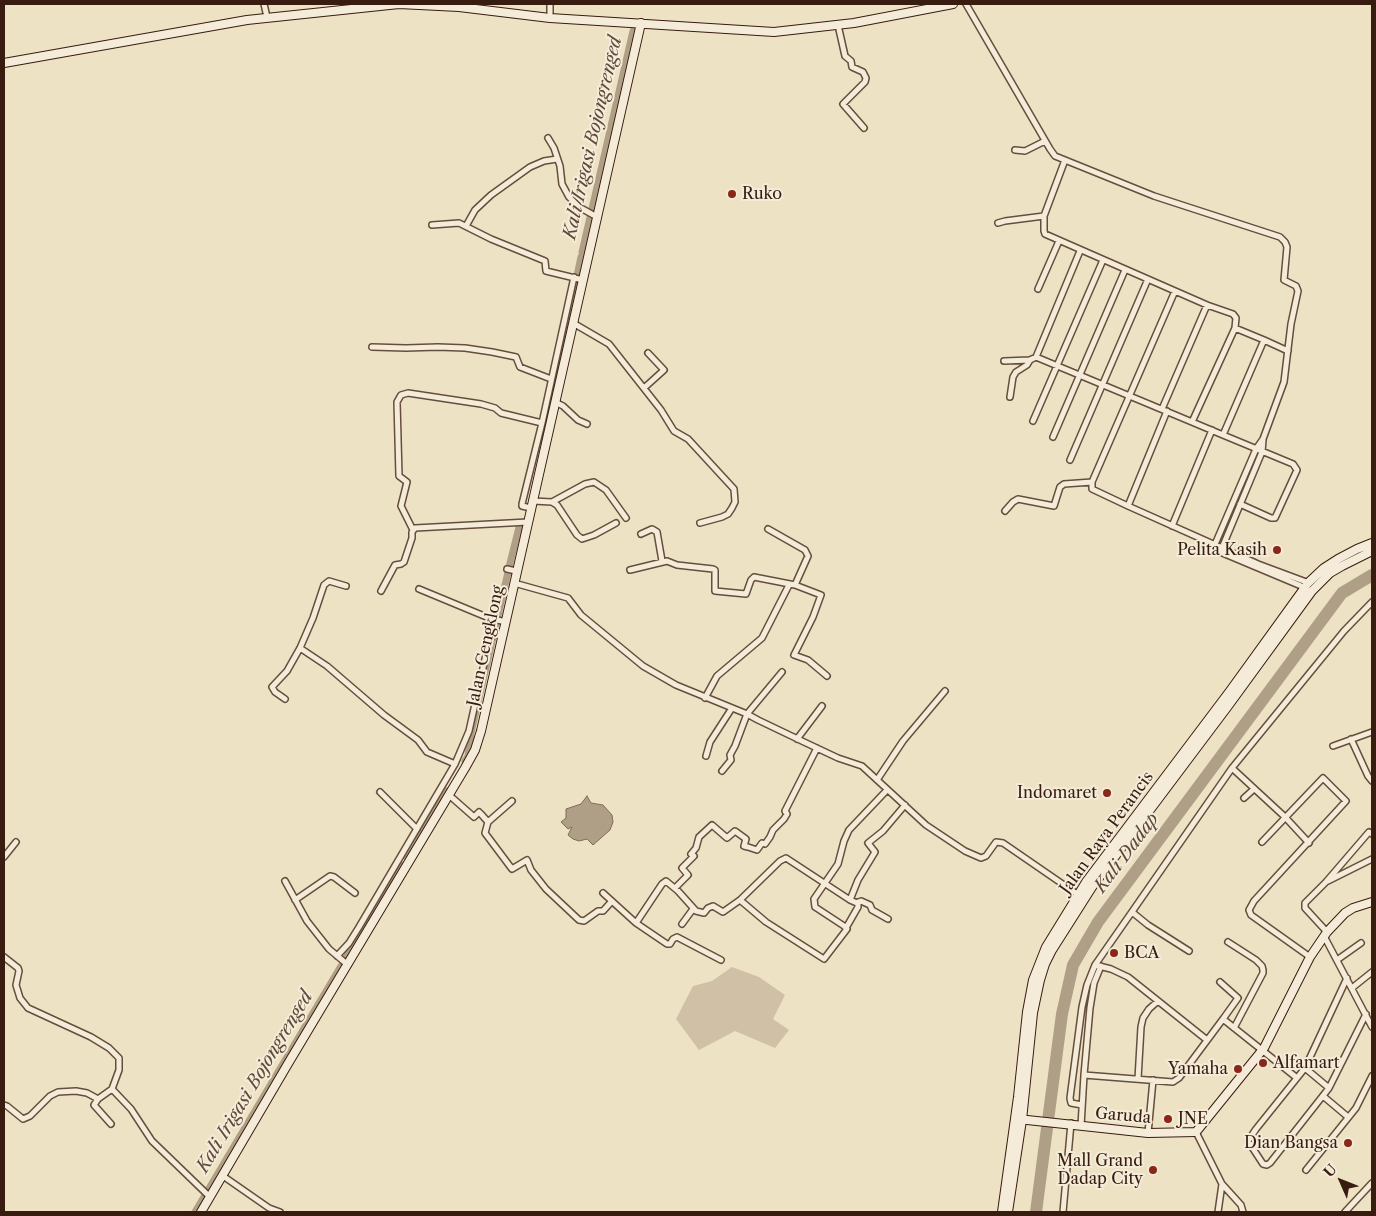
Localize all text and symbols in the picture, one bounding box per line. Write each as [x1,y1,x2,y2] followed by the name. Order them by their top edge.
[559,34,627,242] water label: Kali Irigasi Bojongrenged
[742,184,782,204] place label: Ruko
[726,188,738,200] marker: Ruko
[1177,540,1267,560] place label: Pelita Kasih
[1271,544,1283,556] marker: Pelita Kasih
[464,584,508,708] street label: Jalan Cengklong
[1056,768,1158,898] street label: Jalan Raya Perancis
[1017,783,1097,803] place label: Indomaret
[1101,787,1113,799] marker: Indomaret
[1090,809,1164,897] water label: Kali Dadap
[1124,943,1159,963] place label: BCA
[1108,947,1120,959] marker: BCA
[192,987,318,1177] water label: Kali Irigasi Bojongrenged
[1273,1053,1339,1073] place label: Alfamart
[1257,1057,1269,1069] marker: Alfamart
[1168,1059,1228,1079] place label: Yamaha
[1232,1063,1244,1075] marker: Yamaha
[1094,1104,1152,1128] street label: Garuda
[1178,1109,1208,1129] place label: JNE
[1162,1113,1174,1125] marker: JNE
[1244,1133,1338,1153] place label: Dian Bangsa
[1342,1137,1354,1149] marker: Dian Bangsa
[1057,1151,1143,1189] place label: Mall Grand Dadap City
[1316,1156,1366,1206] north arrow
[1320,1160,1341,1181] text: U
[1147,1164,1159,1176] marker: Mall Grand Dadap City

